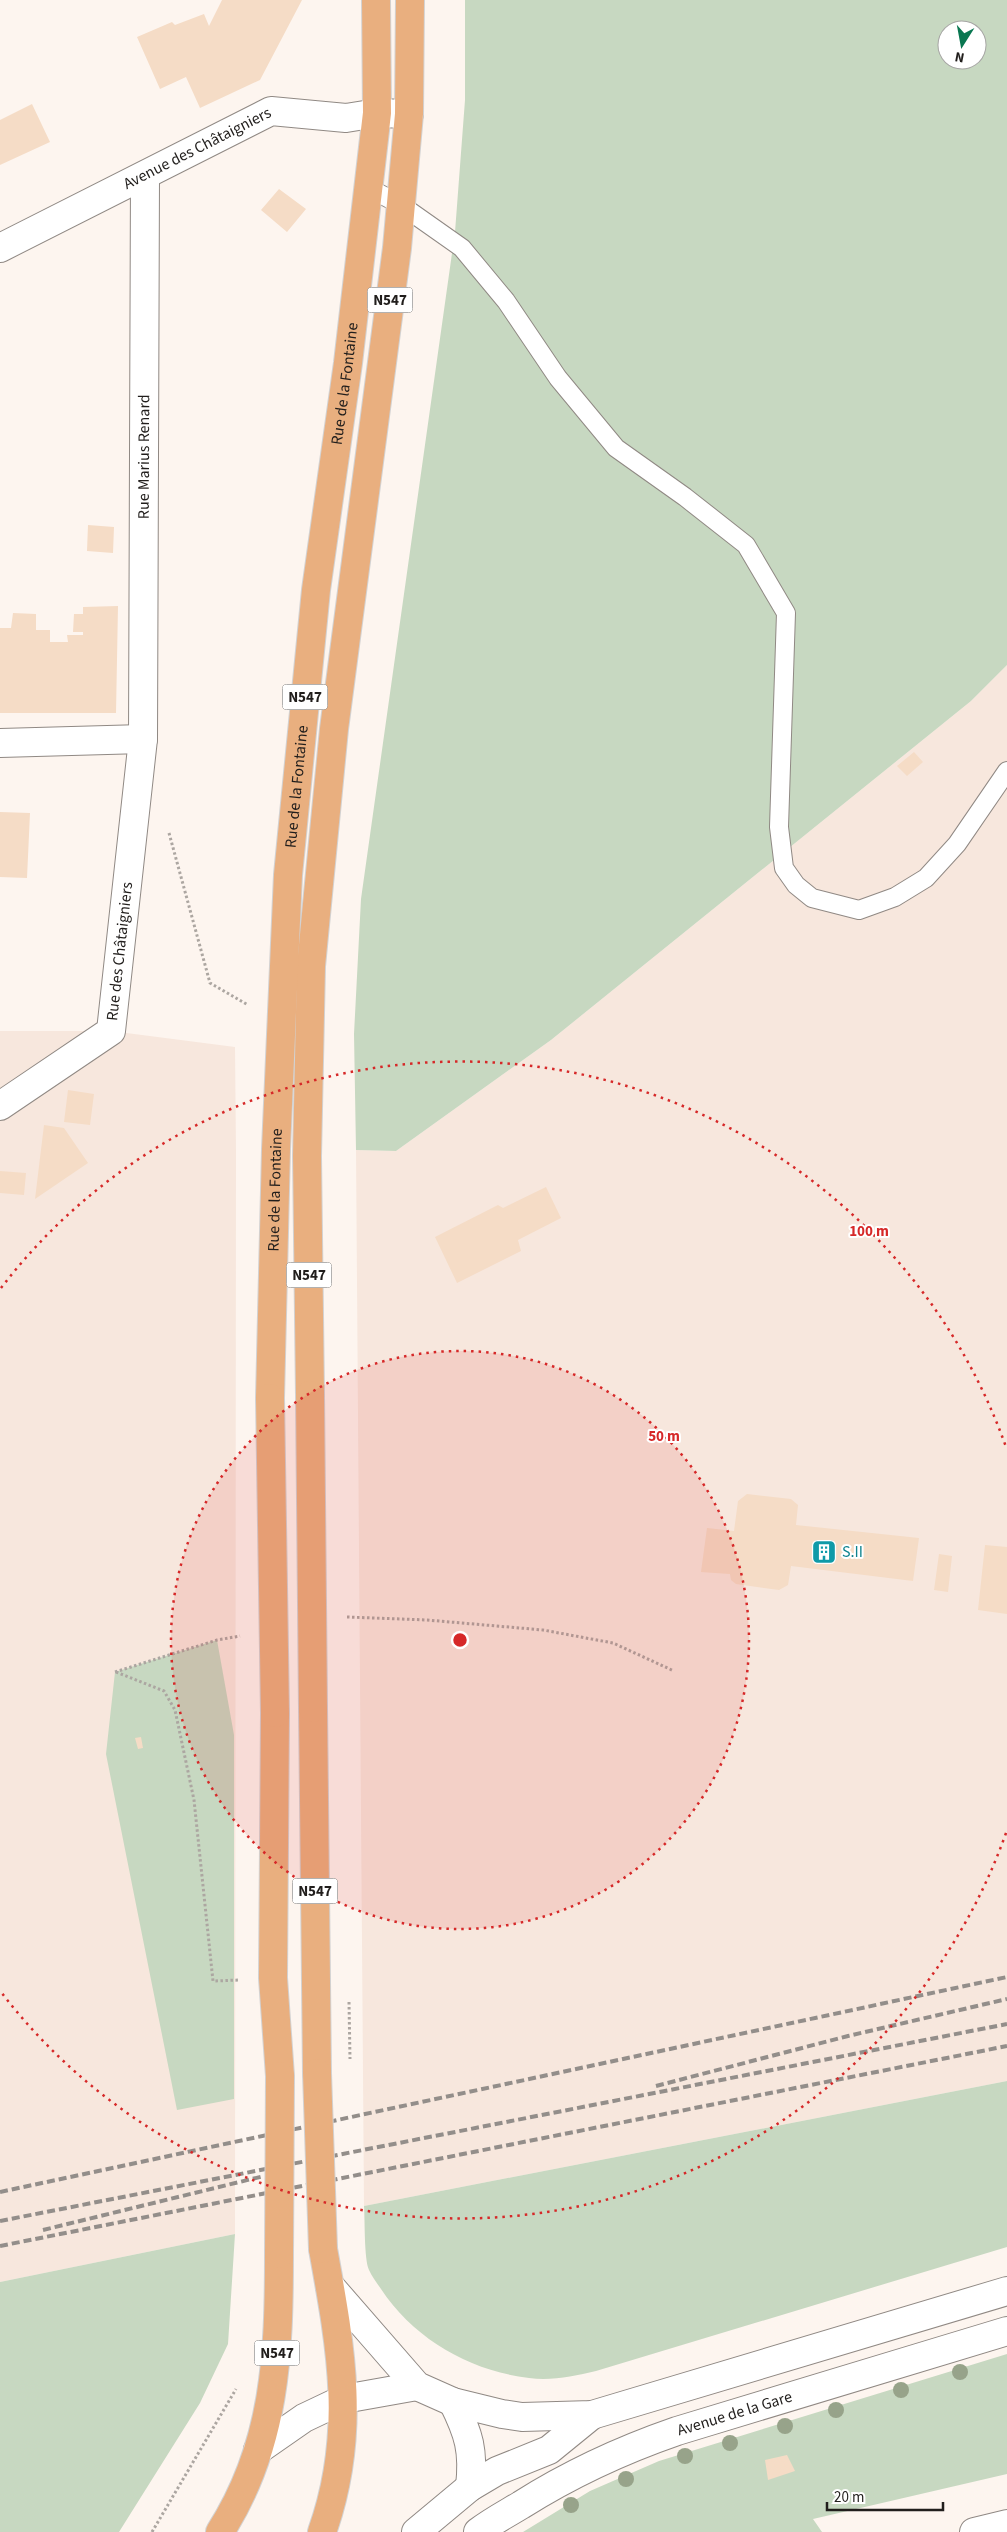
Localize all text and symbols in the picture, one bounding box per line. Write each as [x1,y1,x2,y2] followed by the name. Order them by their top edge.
[937,20,987,70] north arrow
[953,46,966,67] text: N
[120,102,275,195] street label: Avenue des Châtaigniers
[368,288,412,312] road number: N547
[326,321,364,446] street label: Rue de la Fontaine
[133,394,155,519] street label: Rue Marius Renard
[282,684,328,710] road number: N547
[280,724,314,849] street label: Rue de la Fontaine
[101,881,138,1022] street label: Rue des Châtaigniers
[263,1128,288,1252] street label: Rue de la Fontaine
[849,1221,889,1242] text: 100 m
[286,1262,332,1288] road number: N547
[648,1426,680,1447] text: 50 m
[811,1539,837,1565] building icon: S.II
[842,1541,863,1563] place label: S.II
[451,1631,469,1649] centre of rings
[292,1878,338,1904] road number: N547
[254,2340,300,2366] road number: N547
[674,2386,795,2441] street label: Avenue de la Gare
[827,2480,943,2512] scale bar
[834,2487,864,2508] text: 20 m

